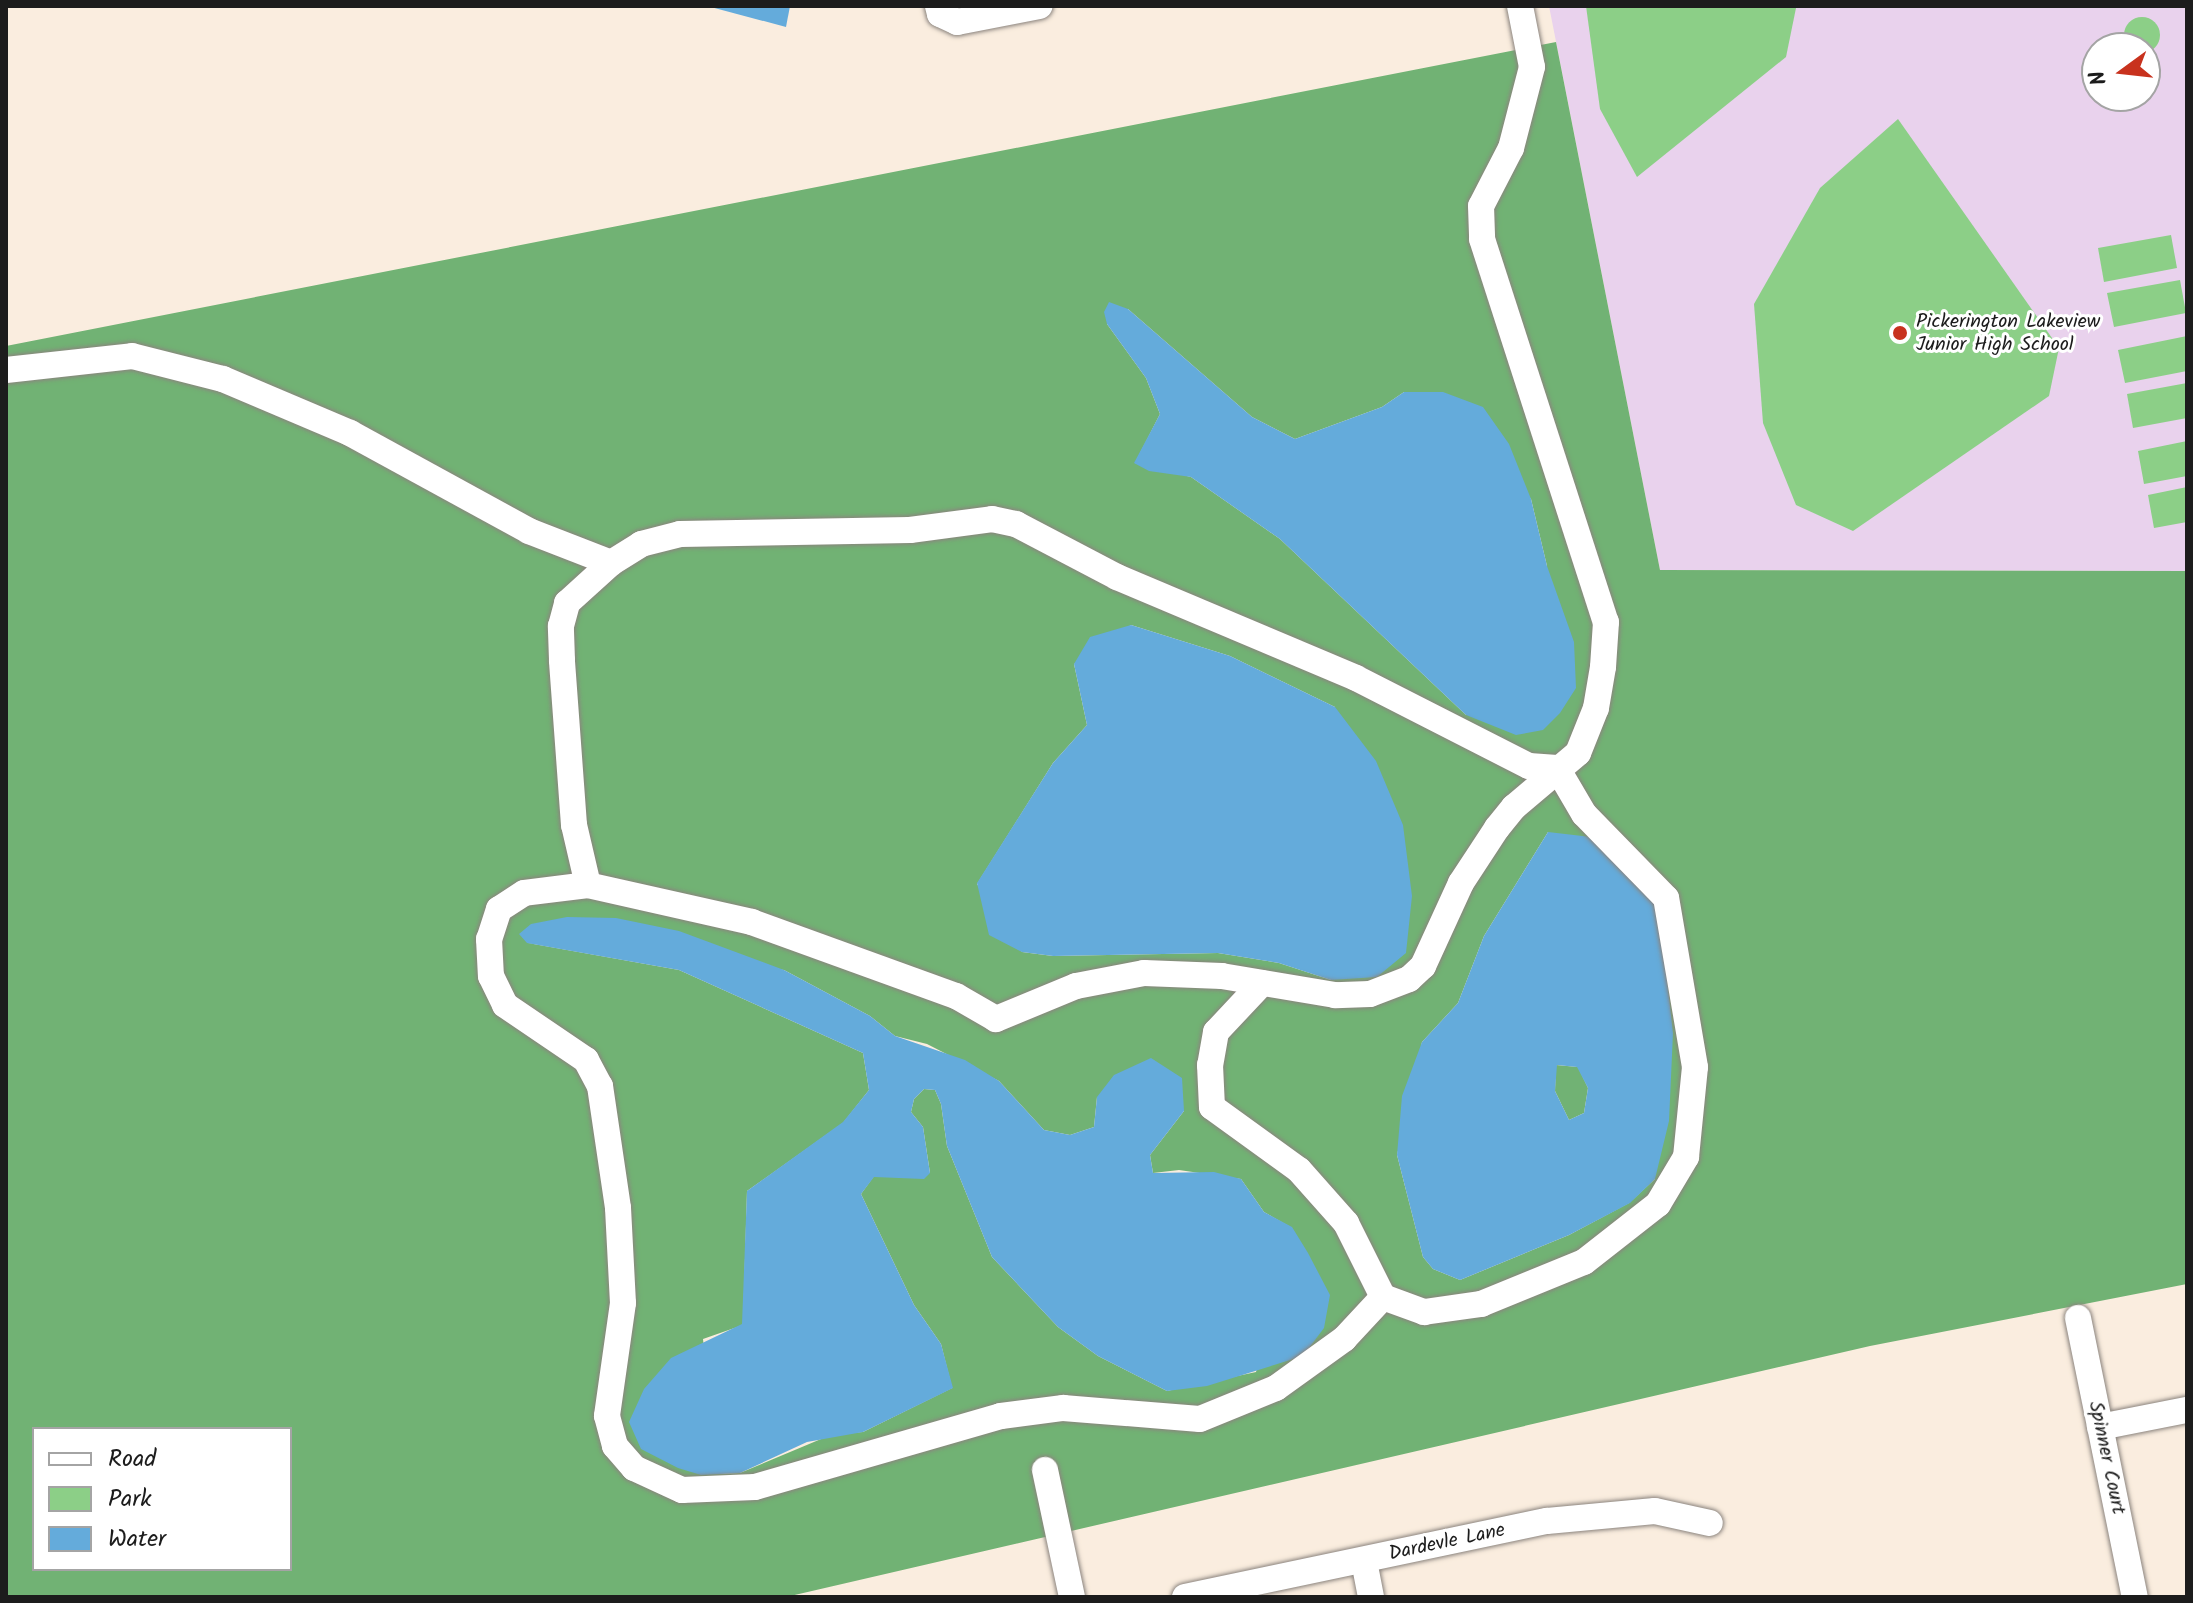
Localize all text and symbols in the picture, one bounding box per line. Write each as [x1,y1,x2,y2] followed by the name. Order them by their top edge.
[2081,32,2161,112] north arrow
[2081,67,2118,89] text: N
[1916,310,2100,357] place label: Pickerington Lakeview Junior High School
[1891,324,1909,342] marker: Pickerington Lakeview Junior High School
[2082,1399,2130,1517] street label: Spinner Court
[32,1427,292,1571] legend
[108,1440,156,1479] text: Road
[108,1480,152,1519] text: Park
[1387,1519,1507,1567] street label: Dardevle Lane
[108,1520,166,1559] text: Water

